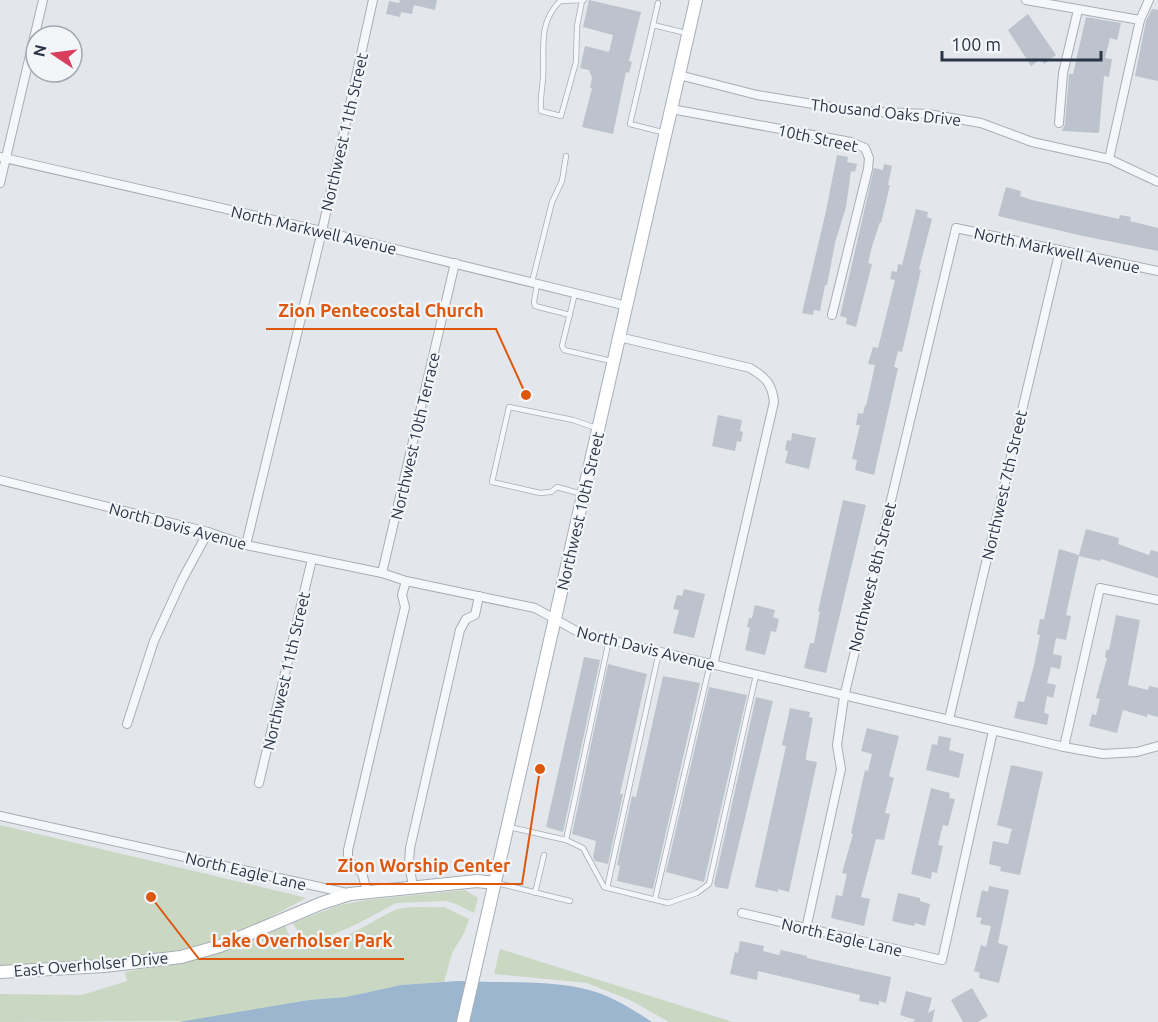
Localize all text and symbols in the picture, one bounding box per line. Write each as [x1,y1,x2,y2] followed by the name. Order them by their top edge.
[24,24,84,84] north arrow
[942,24,1101,62] scale bar
[951,34,1001,54] text: 100 m
[29,43,49,58] text: N
[317,50,371,213] street label: Northwest 11th Street
[810,95,962,129] street label: Thousand Oaks Drive
[776,121,861,155] street label: 10th Street
[229,202,399,258] street label: North Markwell Avenue
[972,224,1142,276] street label: North Markwell Avenue
[266,293,496,329] callout: Zion Pentecostal Church
[278,300,484,320] text: Zion Pentecostal Church
[387,351,443,521] street label: Northwest 10th Terrace
[978,408,1030,562] street label: Northwest 7th Street
[553,429,607,592] street label: Northwest 10th Street
[107,499,249,553] street label: North Davis Avenue
[845,500,899,653] street label: Northwest 8th Street
[259,589,313,752] street label: Northwest 11th Street
[575,622,717,674] street label: North Davis Avenue
[184,848,308,894] street label: North Eagle Lane
[326,848,522,884] callout: Zion Worship Center
[338,855,511,875] text: Zion Worship Center
[780,914,904,960] street label: North Eagle Lane
[199,923,404,959] callout: Lake Overholser Park
[211,930,393,950] text: Lake Overholser Park
[13,948,169,980] street label: East Overholser Drive

